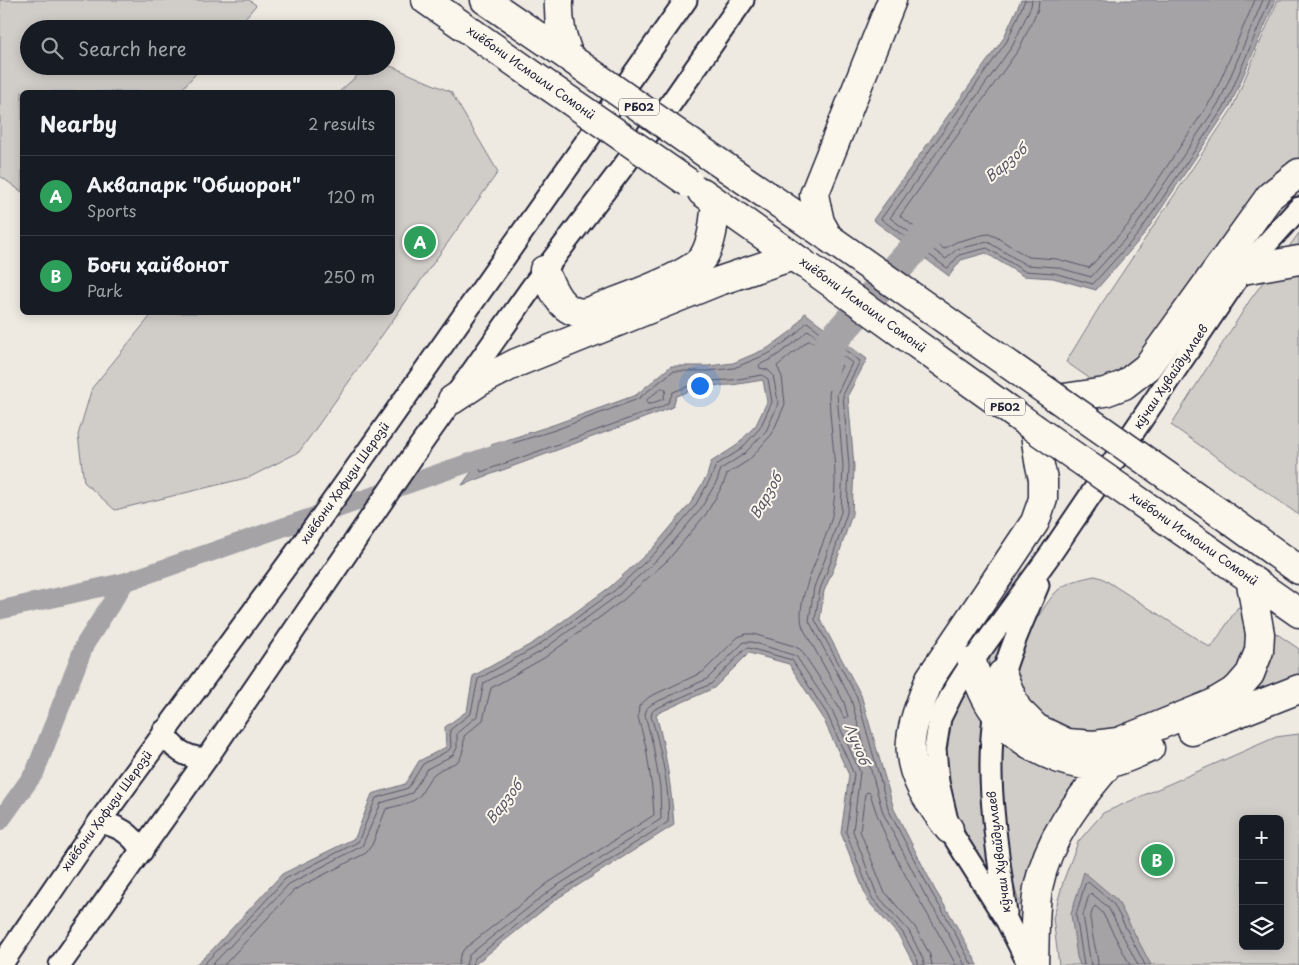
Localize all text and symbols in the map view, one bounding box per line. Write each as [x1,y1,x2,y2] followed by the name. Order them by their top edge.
[20,20,395,75] search box
[464,21,599,123] street label: хиёбони Исмоили Сомонӣ
[38,34,66,62] icon: search
[78,34,187,62] text: Search here
[619,98,659,115] road number: РБ02
[40,107,117,139] text: Nearby
[308,111,375,135] text: 2 results
[980,137,1033,186] water label: Варзоб
[87,170,301,198] text: Аквапарк "Обшорон"
[50,184,62,208] text: A
[328,184,375,208] text: 120 m
[87,198,136,222] text: Sports
[404,223,436,261] pin: A
[87,250,229,278] text: Боғи ҳайвонот
[797,252,931,356] street label: хиёбони Исмоили Сомонӣ
[51,264,61,288] text: B
[324,264,375,288] text: 250 m
[87,278,123,302] text: Park
[1128,320,1212,432] street label: кӯчаи Хувайдуллаев
[687,373,713,399] your location
[985,398,1025,416] road number: РБ02
[295,418,393,547] street label: хиёбони Ҳофизи Шерозӣ
[744,467,788,522] water label: Варзоб
[1127,487,1262,589] street label: хиёбони Исмоили Сомонӣ
[840,720,876,770] water label: Лучоб
[56,747,156,874] street label: хиёбони Ҳофизи Шерозӣ
[480,774,529,828] water label: Варзоб
[982,790,1014,914] street label: кӯчаи Хувайдуллаев
[1239,815,1284,950] map controls
[1239,815,1284,860] button: +
[1141,841,1173,879] pin: B
[1239,860,1284,905] button: −
[1239,905,1284,950] button: layers

